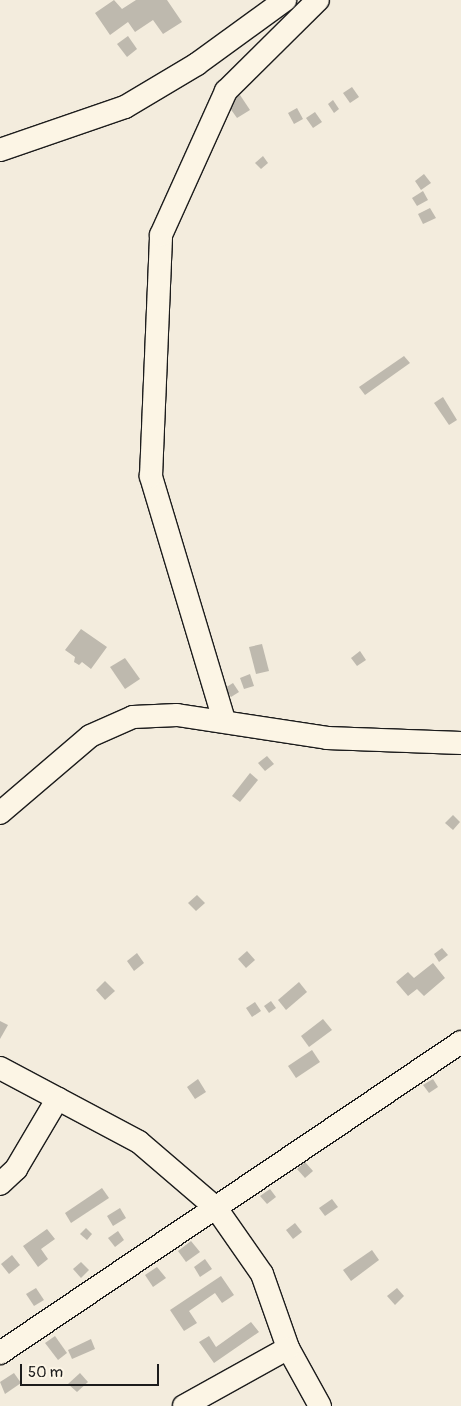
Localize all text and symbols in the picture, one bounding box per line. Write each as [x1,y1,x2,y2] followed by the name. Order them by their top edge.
[22,1354,161,1386] scale bar
[28,1363,63,1382] text: 50 m

